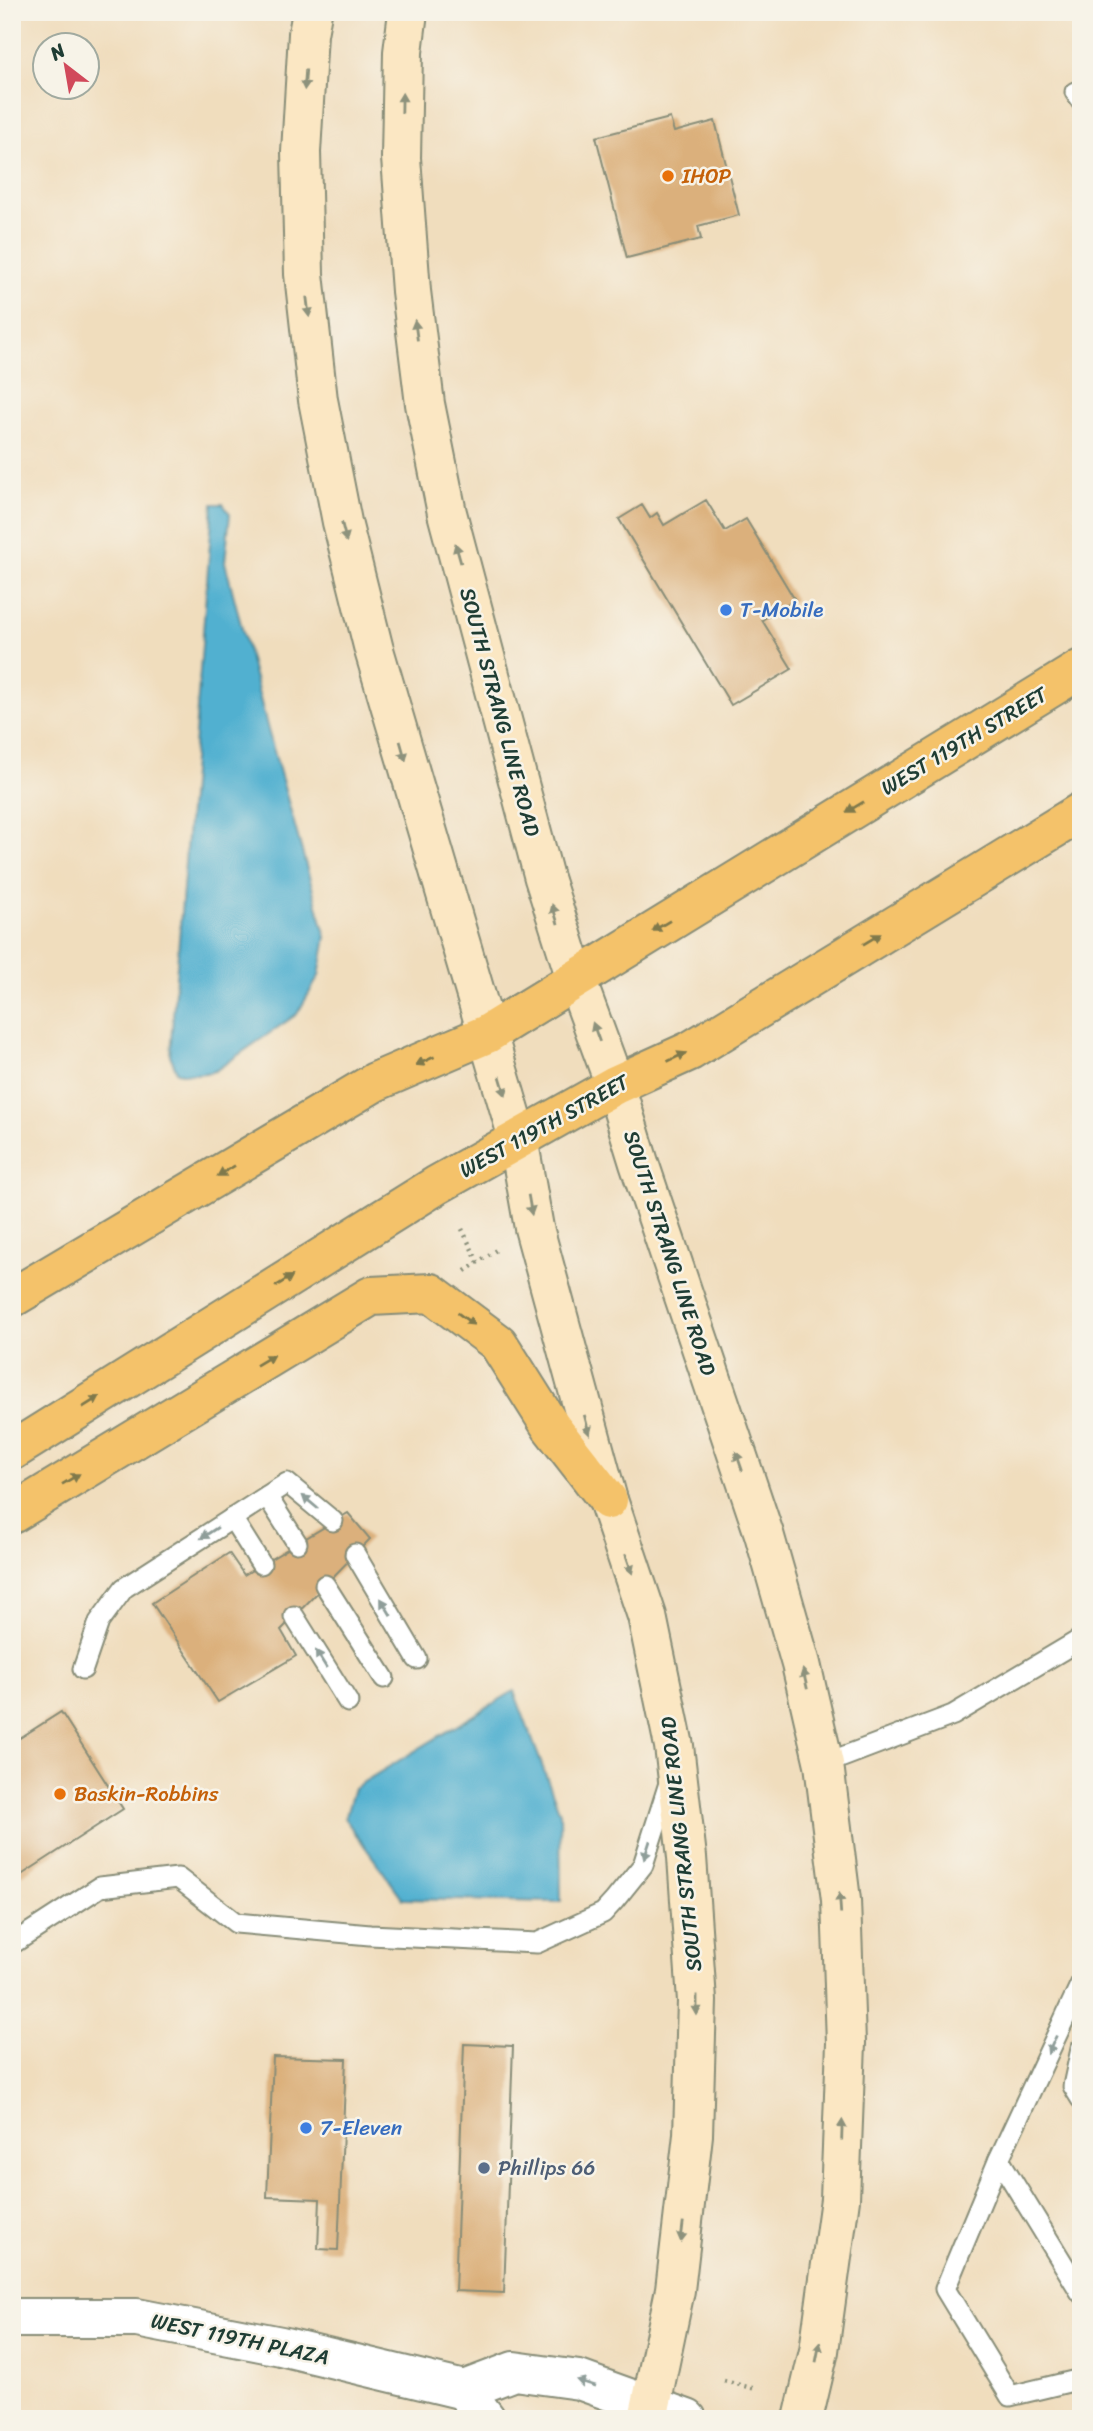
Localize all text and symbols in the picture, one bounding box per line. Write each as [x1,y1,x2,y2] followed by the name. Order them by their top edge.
[32,32,102,102] north arrow
[43,34,72,70] text: N
[299,69,310,91] one-way arrow
[396,91,408,113] one-way arrow
[681,157,732,195] place label: IHOP
[660,168,676,184] marker: IHOP
[302,296,313,318] one-way arrow
[410,318,421,340] one-way arrow
[339,521,350,543] one-way arrow
[452,542,463,564] one-way arrow
[449,583,552,841] street label: SOUTH STRANG LINE ROAD
[740,591,823,629] place label: T-Mobile
[718,602,734,618] marker: T-Mobile
[873,675,1056,806] street label: WEST 119TH STREET
[399,741,409,762] one-way arrow
[846,801,865,814] one-way arrow
[550,904,560,925] one-way arrow
[652,920,671,933] one-way arrow
[862,933,882,946] one-way arrow
[590,1022,601,1043] one-way arrow
[667,1051,687,1063] one-way arrow
[414,1056,435,1067] one-way arrow
[452,1063,637,1188] street label: WEST 119TH STREET
[498,1076,508,1097] one-way arrow
[612,1125,728,1381] street label: SOUTH STRANG LINE ROAD
[217,1165,236,1178] one-way arrow
[525,1194,536,1216] one-way arrow
[274,1275,293,1288] one-way arrow
[457,1311,475,1325] one-way arrow
[255,1354,274,1367] one-way arrow
[81,1396,100,1409] one-way arrow
[583,1415,593,1436] one-way arrow
[733,1450,744,1471] one-way arrow
[61,1472,80,1485] one-way arrow
[301,1494,319,1510] one-way arrow
[199,1526,218,1539] one-way arrow
[624,1554,635,1575] one-way arrow
[379,1597,392,1616] one-way arrow
[315,1649,328,1668] one-way arrow
[799,1668,810,1690] one-way arrow
[649,1714,713,1973] street label: SOUTH STRANG LINE ROAD
[74,1775,219,1813] place label: Baskin-Robbins
[52,1786,68,1802] marker: Baskin-Robbins
[641,1840,652,1861] one-way arrow
[835,1892,846,1914] one-way arrow
[691,1995,703,2017] one-way arrow
[1046,2035,1058,2055] one-way arrow
[320,2109,402,2147] place label: 7-Eleven
[837,2119,848,2141] one-way arrow
[298,2120,314,2136] marker: 7-Eleven
[498,2149,595,2187] place label: Phillips 66
[476,2160,492,2176] marker: Phillips 66
[676,2221,687,2243] one-way arrow
[147,2302,333,2376] street label: WEST 119TH PLAZA
[813,2341,824,2363] one-way arrow
[576,2377,597,2388] one-way arrow

